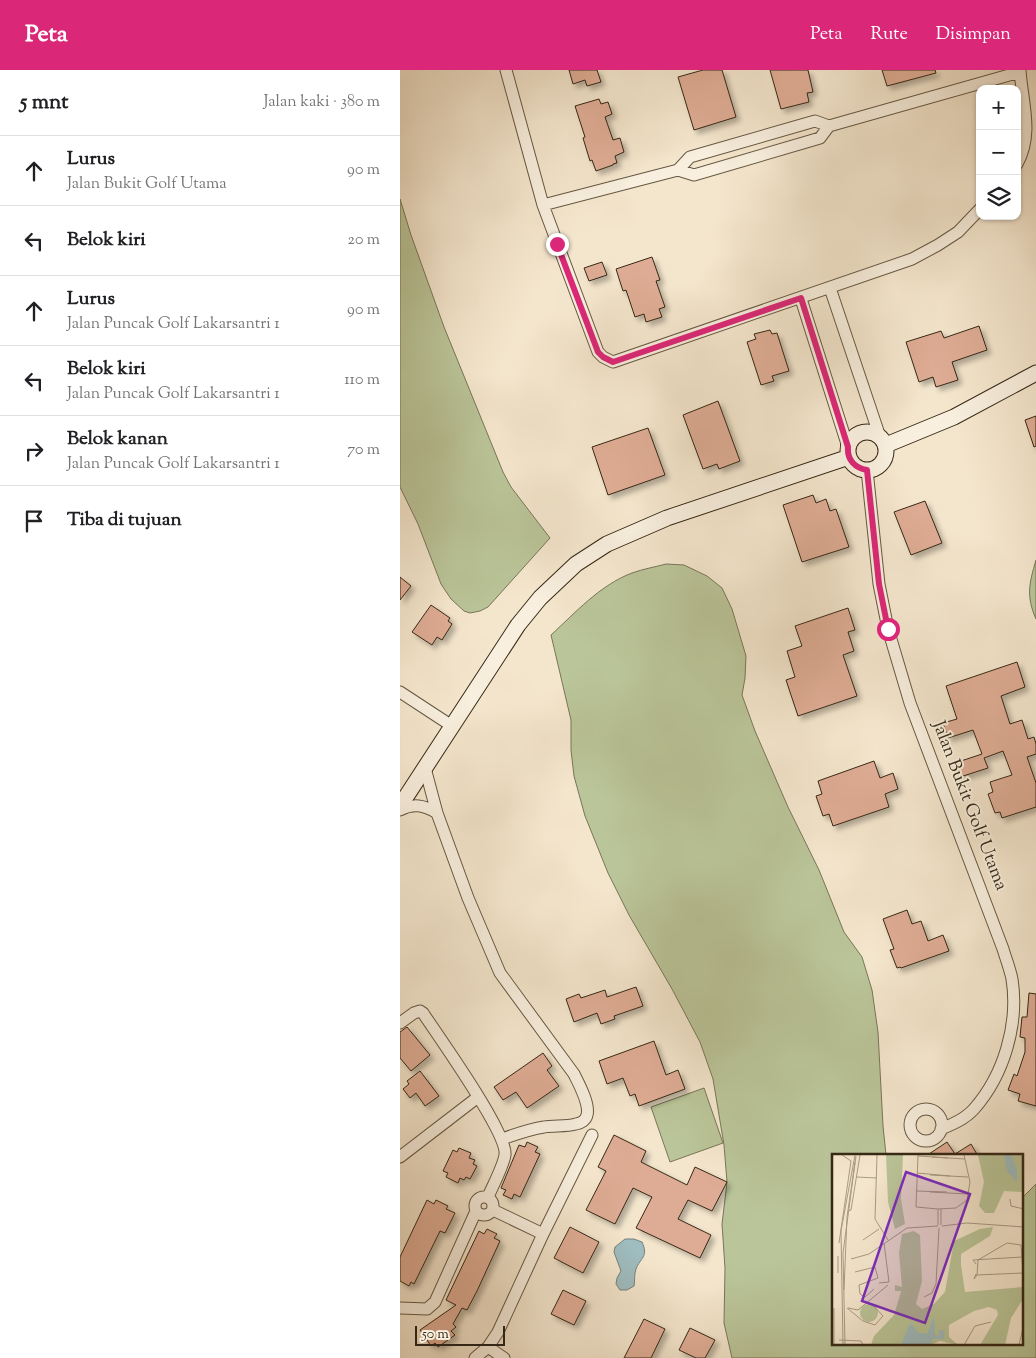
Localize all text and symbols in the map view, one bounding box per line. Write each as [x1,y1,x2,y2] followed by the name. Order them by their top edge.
[25,18,68,52] text: Peta
[810,22,842,48] text: Peta
[870,22,908,48] text: Rute
[936,22,1011,48] text: Disimpan
[976,85,1021,220] map controls
[976,85,1021,130] button: +
[20,88,68,118] text: 5 mnt
[264,91,380,114] text: Jalan kaki · 380 m
[976,130,1021,175] button: −
[67,146,115,173] text: Lurus
[20,157,48,185] icon: ahead
[347,159,380,182] text: 90 m
[67,173,227,196] text: Jalan Bukit Golf Utama
[976,175,1021,220] button: layers
[20,227,48,255] icon: left
[67,227,146,254] text: Belok kiri
[347,229,380,252] text: 20 m
[546,233,569,256] route end
[67,286,115,313] text: Lurus
[20,297,48,325] icon: ahead
[347,299,380,322] text: 90 m
[67,313,280,336] text: Jalan Puncak Golf Lakarsantri 1
[67,356,146,383] text: Belok kiri
[20,367,48,395] icon: left
[344,369,380,392] text: 110 m
[67,383,280,406] text: Jalan Puncak Golf Lakarsantri 1
[67,426,168,453] text: Belok kanan
[20,437,48,465] icon: right
[347,439,380,462] text: 70 m
[67,453,280,476] text: Jalan Puncak Golf Lakarsantri 1
[20,507,48,535] icon: arrive
[67,507,182,534] text: Tiba di tujuan
[877,618,900,641] route start
[924,717,1013,895] street label: Jalan Bukit Golf Utama
[832,1154,1024,1346] inset map
[415,1323,505,1346] scale bar
[422,1325,449,1345] text: 50 m

